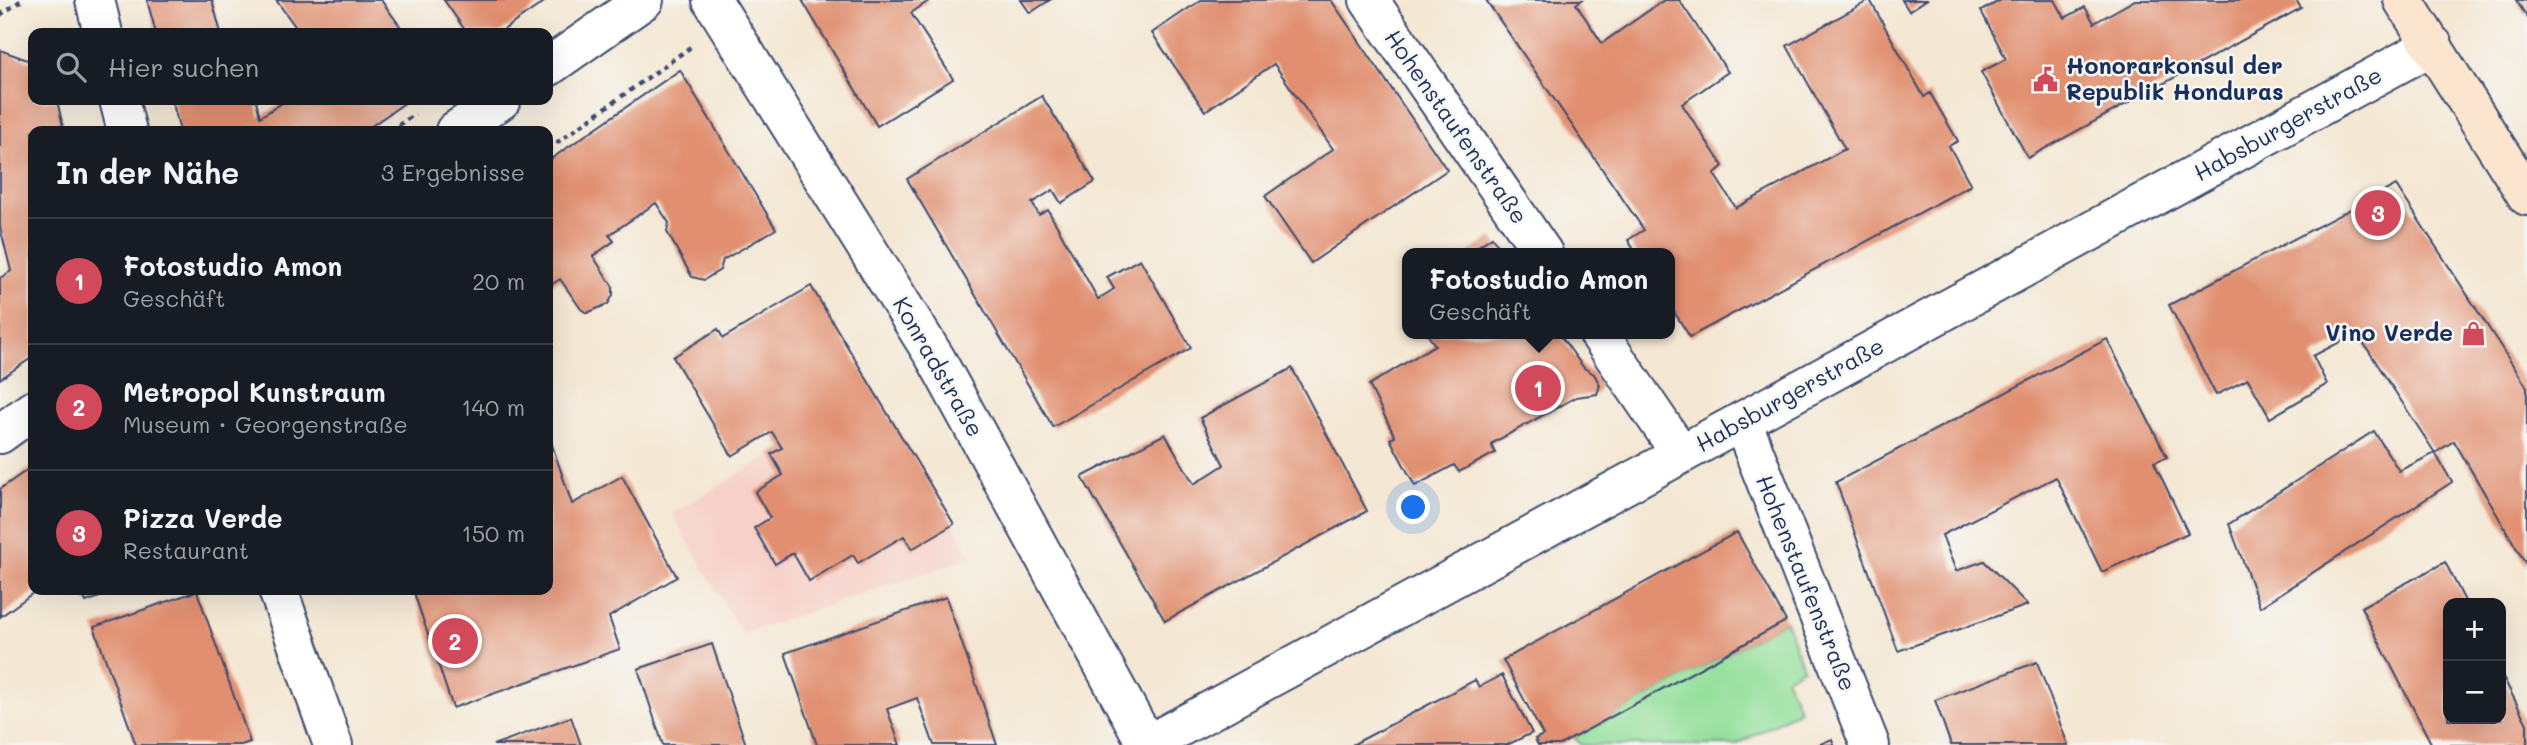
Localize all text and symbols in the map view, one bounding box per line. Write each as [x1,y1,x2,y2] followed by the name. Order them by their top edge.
[1379,24,1535,229] street label: Hohenstaufenstraße
[28,28,553,105] search box
[52,48,90,86] icon: search
[108,50,259,84] text: Hier suchen
[2066,50,2284,106] place label: Honorarkonsul der Republik Honduras
[2188,59,2387,187] street label: Habsburgerstraße
[2032,65,2060,93] public building icon: Honorarkonsul der Republik Honduras
[56,152,239,192] text: In der Nähe
[381,157,525,187] text: 3 Ergebnisse
[2355,187,2401,239] pin: 3
[1402,248,1675,339] popup
[123,249,342,283] text: Fotostudio Amon
[1429,262,1648,296] text: Fotostudio Amon
[74,266,84,296] text: 1
[472,266,525,296] text: 20 m
[123,283,225,313] text: Geschäft
[887,291,991,442] street label: Konradstraße
[1429,296,1531,326] text: Geschäft
[2325,317,2453,347] place label: Vino Verde
[2459,319,2487,347] shop icon: Vino Verde
[1690,330,1889,458] street label: Habsburgerstraße
[1515,362,1561,414] pin: 1
[123,375,386,409] text: Metropol Kunstraum
[73,392,85,422] text: 2
[461,392,525,422] text: 140 m
[123,409,408,439] text: Museum · Georgenstraße
[1750,470,1864,695] street label: Hohenstaufenstraße
[1396,490,1430,524] your location
[123,501,282,535] text: Pizza Verde
[72,518,86,548] text: 3
[461,518,525,548] text: 150 m
[123,535,249,565] text: Restaurant
[2443,598,2506,724] map controls
[2443,598,2506,661] button: +
[432,615,478,667] pin: 2
[2443,661,2506,724] button: −

